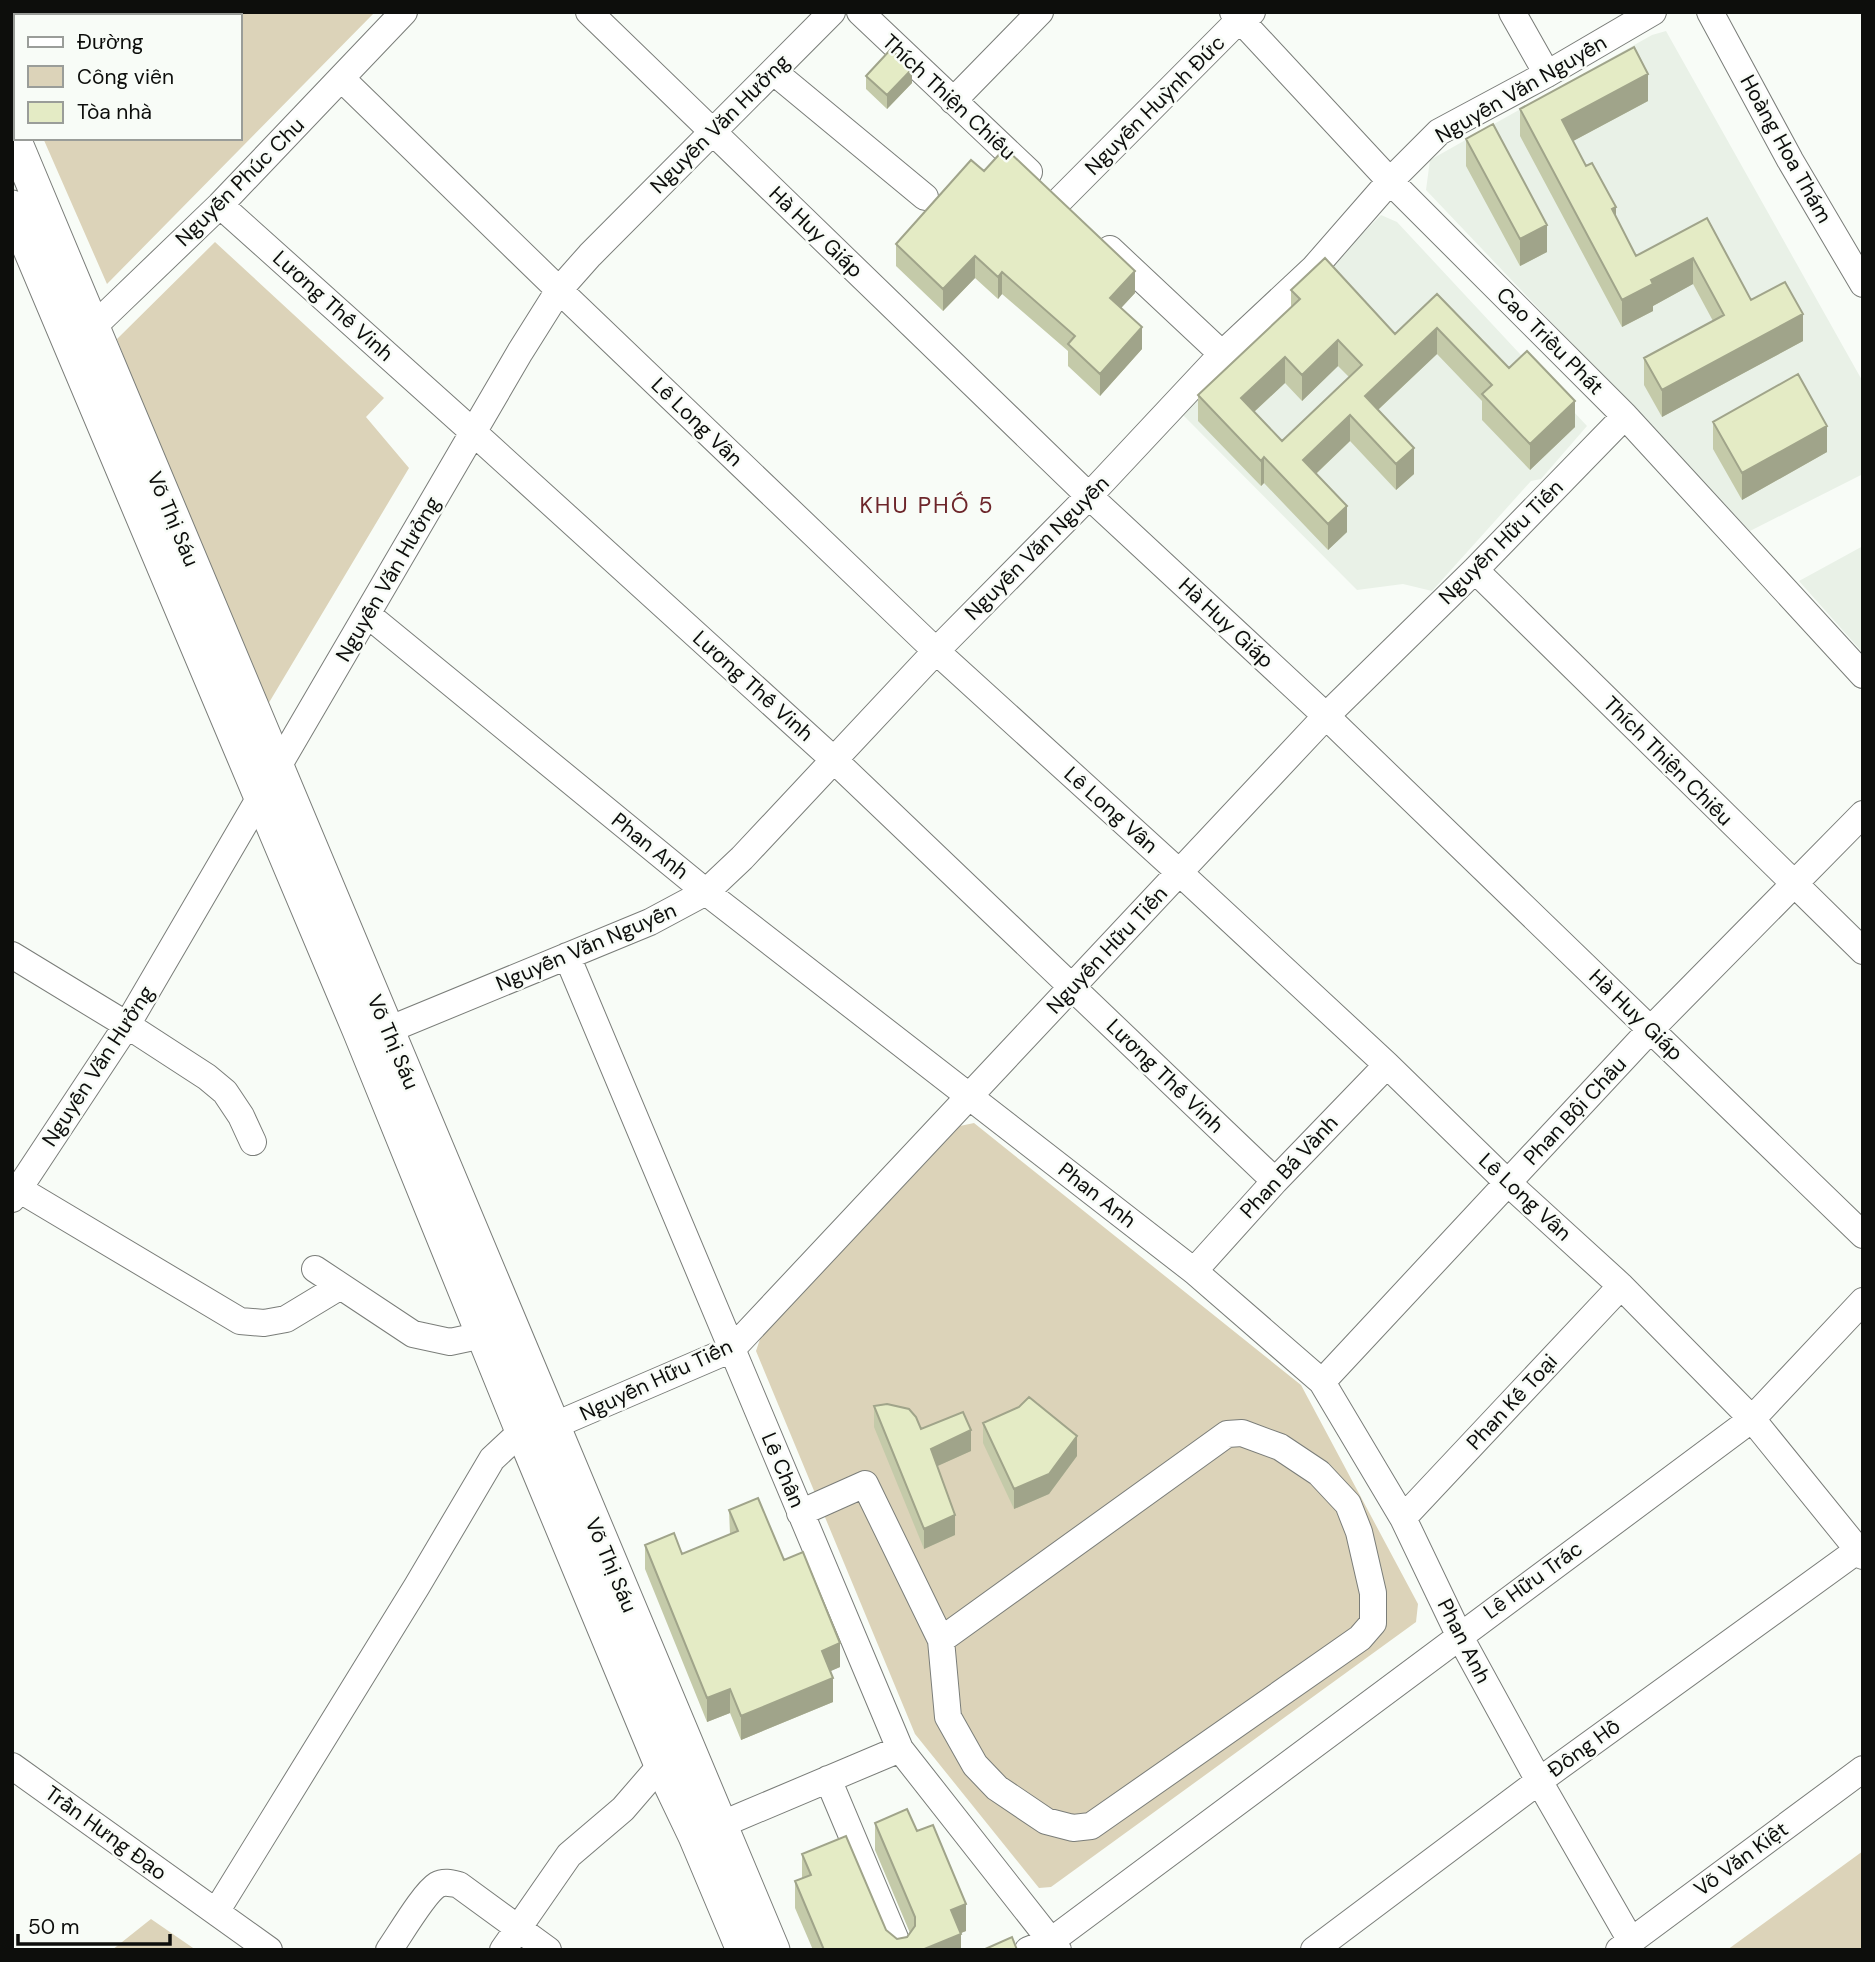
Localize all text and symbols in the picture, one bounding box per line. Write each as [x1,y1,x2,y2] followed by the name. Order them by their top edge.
[14,14,242,140] legend
[77,28,144,56] text: Đường
[876,28,1022,166] street label: Thích Thiện Chiếu
[1079,29,1231,181] street label: Nguyễn Huỳnh Đức
[1430,29,1612,149] street label: Nguyễn Văn Nguyễn
[644,48,796,200] street label: Nguyễn Văn Hưởng
[77,63,174,91] text: Công viên
[1734,70,1838,228] street label: Hoàng Hoa Thám
[77,98,152,126] text: Tòa nhà
[169,111,311,253] street label: Nguyễn Phúc Chu
[763,180,869,284] street label: Hà Huy Giáp
[267,244,399,368] street label: Lương Thế Vinh
[1490,281,1610,401] street label: Cao Triều Phát
[645,371,749,473] street label: Lê Long Vân
[140,467,206,571] street label: Võ Thị Sáu
[959,470,1115,626] street label: Nguyễn Văn Nguyễn
[1433,474,1569,610] street label: Nguyễn Hữu Tiến
[859,490,995,520] district label: KHU PHỐ 5
[329,491,447,667] street label: Nguyễn Văn Hưởng
[1172,572,1280,674] street label: Hà Huy Giáp
[687,624,819,748] street label: Lương Thế Vinh
[1597,690,1739,832] street label: Thích Thiện Chiếu
[1058,760,1164,860] street label: Lê Long Vân
[606,806,694,886] street label: Phan Anh
[1040,880,1174,1020] street label: Nguyễn Hữu Tiến
[492,896,680,998] street label: Nguyễn Văn Nguyễn
[1583,963,1689,1067] street label: Hà Huy Giáp
[36,980,161,1152] street label: Nguyễn Văn Hưởng
[360,990,426,1094] street label: Võ Thị Sáu
[1100,1013,1230,1139] street label: Lương Thế Vinh
[1517,1051,1633,1171] street label: Phan Bội Châu
[1234,1109,1344,1225] street label: Phan Bá Vành
[1473,1147,1577,1247] street label: Lê Long Vân
[1052,1156,1142,1234] street label: Phan Anh
[575,1332,737,1428] street label: Nguyễn Hữu Tiến
[1460,1348,1564,1456] street label: Phan Kế Toại
[755,1428,811,1512] street label: Lê Chân
[578,1513,644,1617] street label: Võ Thị Sáu
[1478,1535,1588,1625] street label: Lê Hữu Trác
[1431,1594,1497,1688] street label: Phan Anh
[1542,1712,1626,1784] street label: Đông Hồ
[39,1779,173,1887] street label: Trần Hưng Đạo
[1688,1815,1794,1903] street label: Võ Văn Kiệt
[18,1902,170,1946] scale bar
[28,1913,79,1941] text: 50 m

